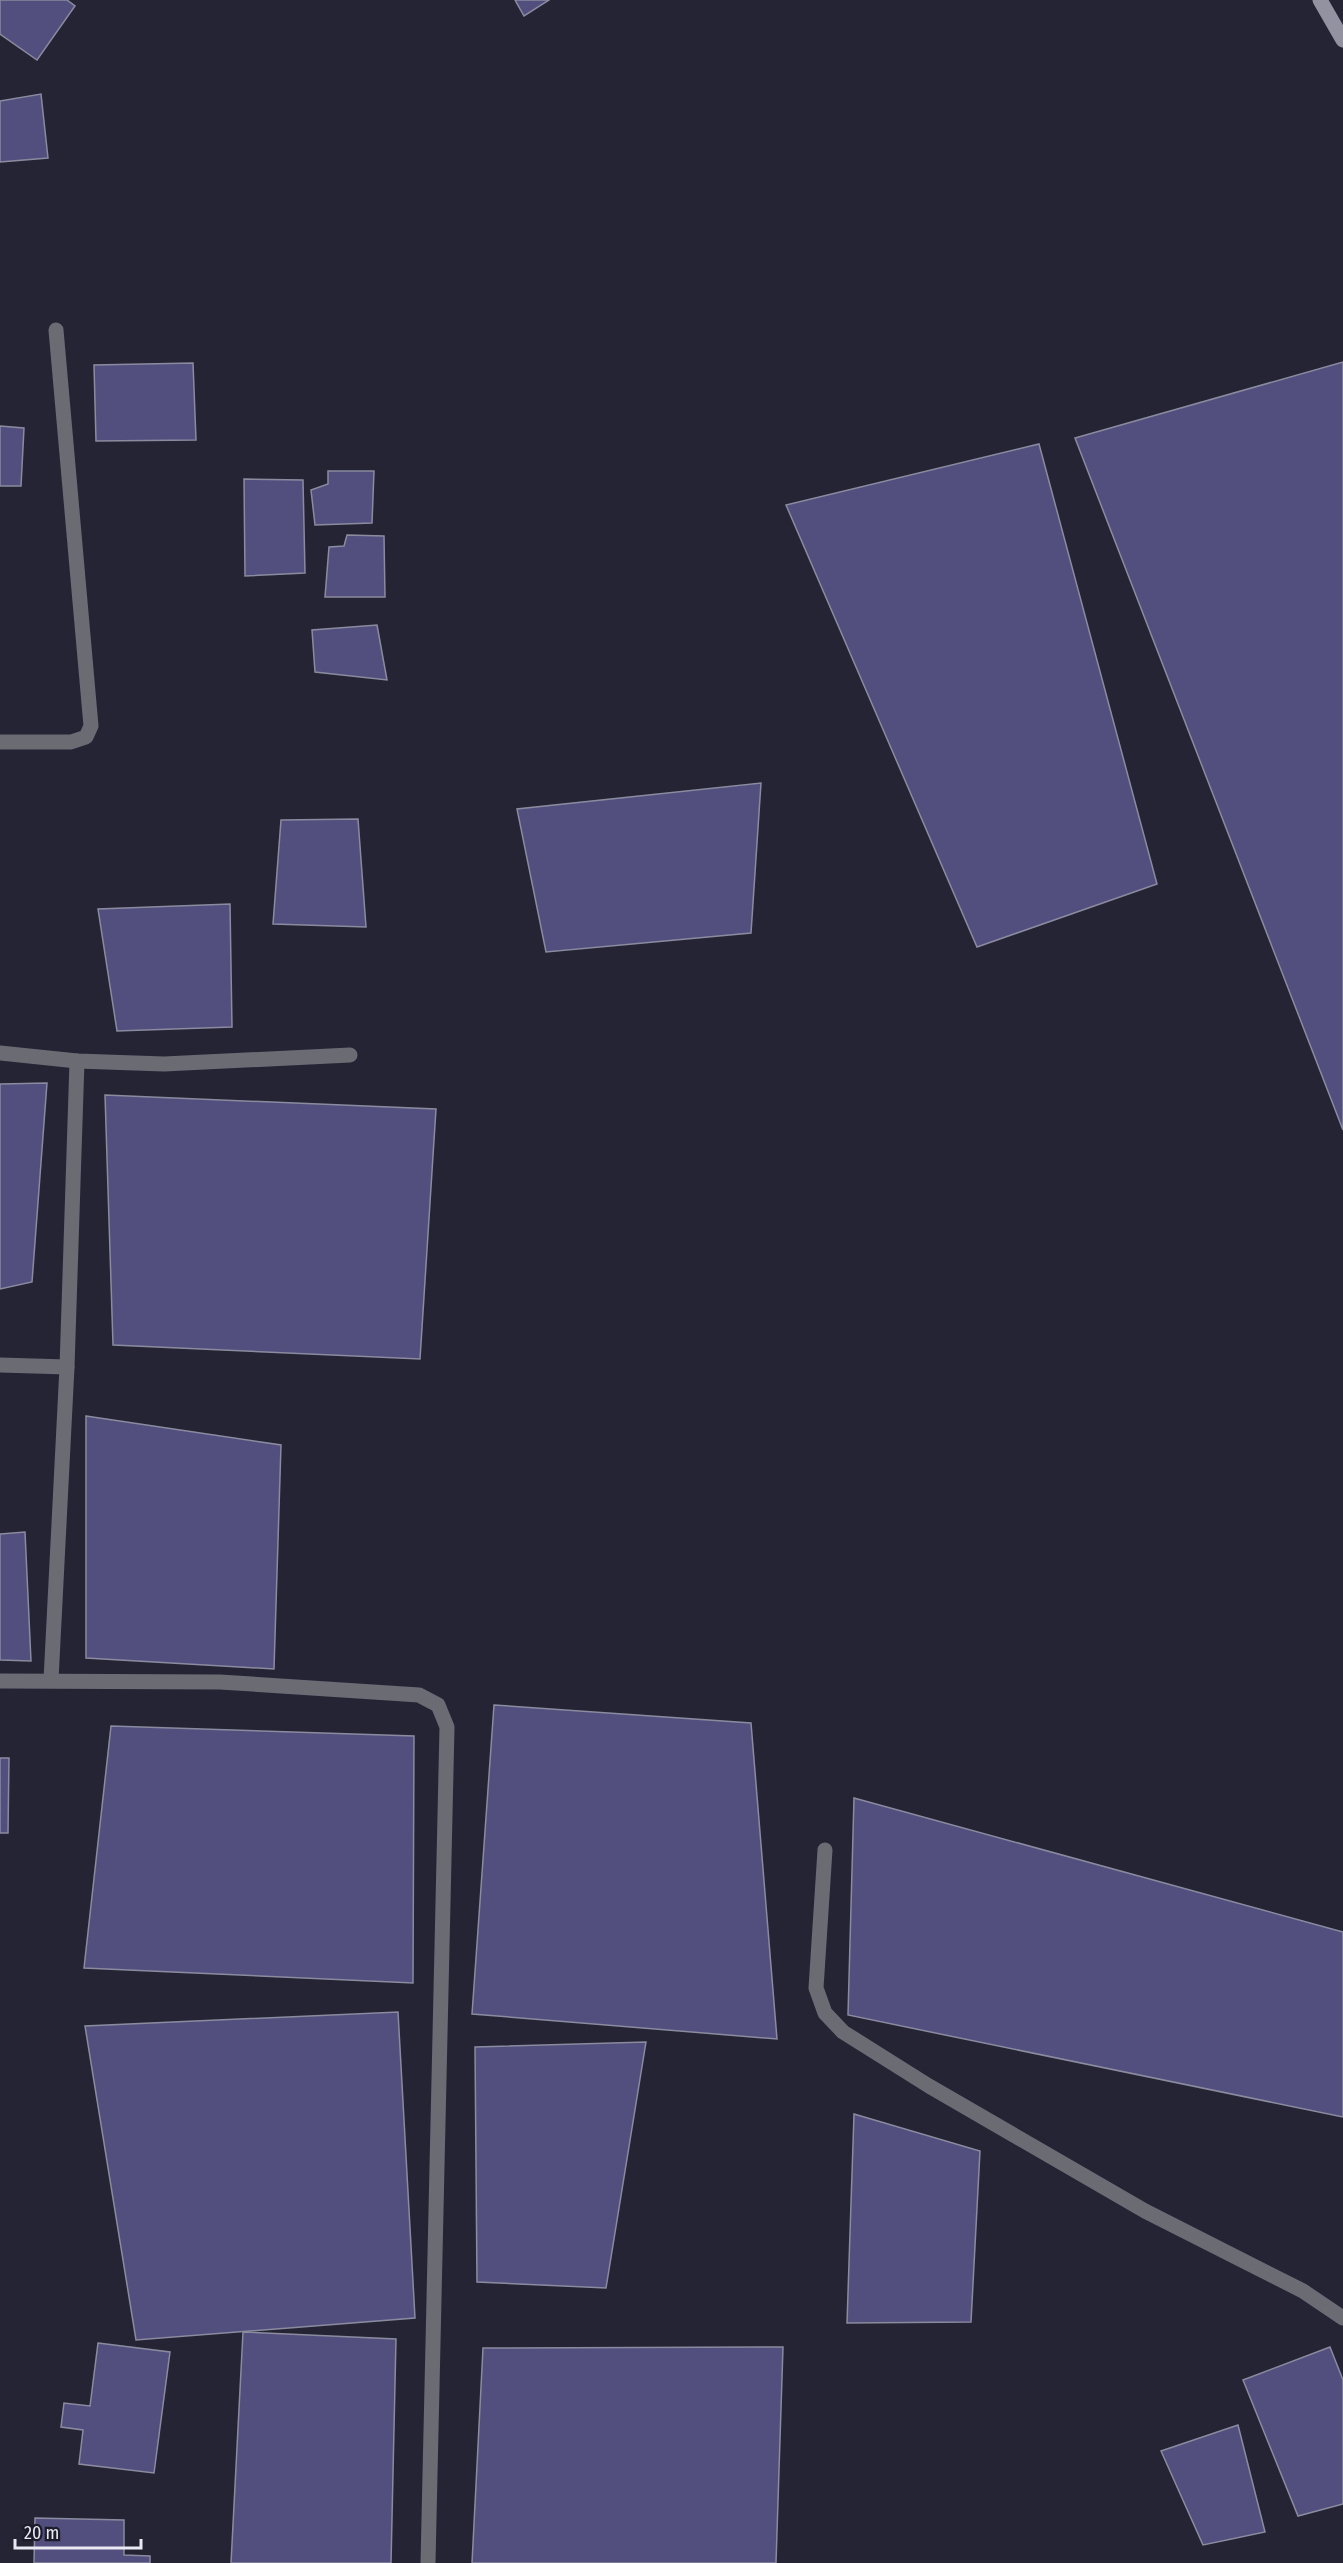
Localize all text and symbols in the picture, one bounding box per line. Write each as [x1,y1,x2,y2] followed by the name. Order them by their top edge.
[15,2512,141,2550] scale bar
[24,2522,59,2544] text: 20 m

